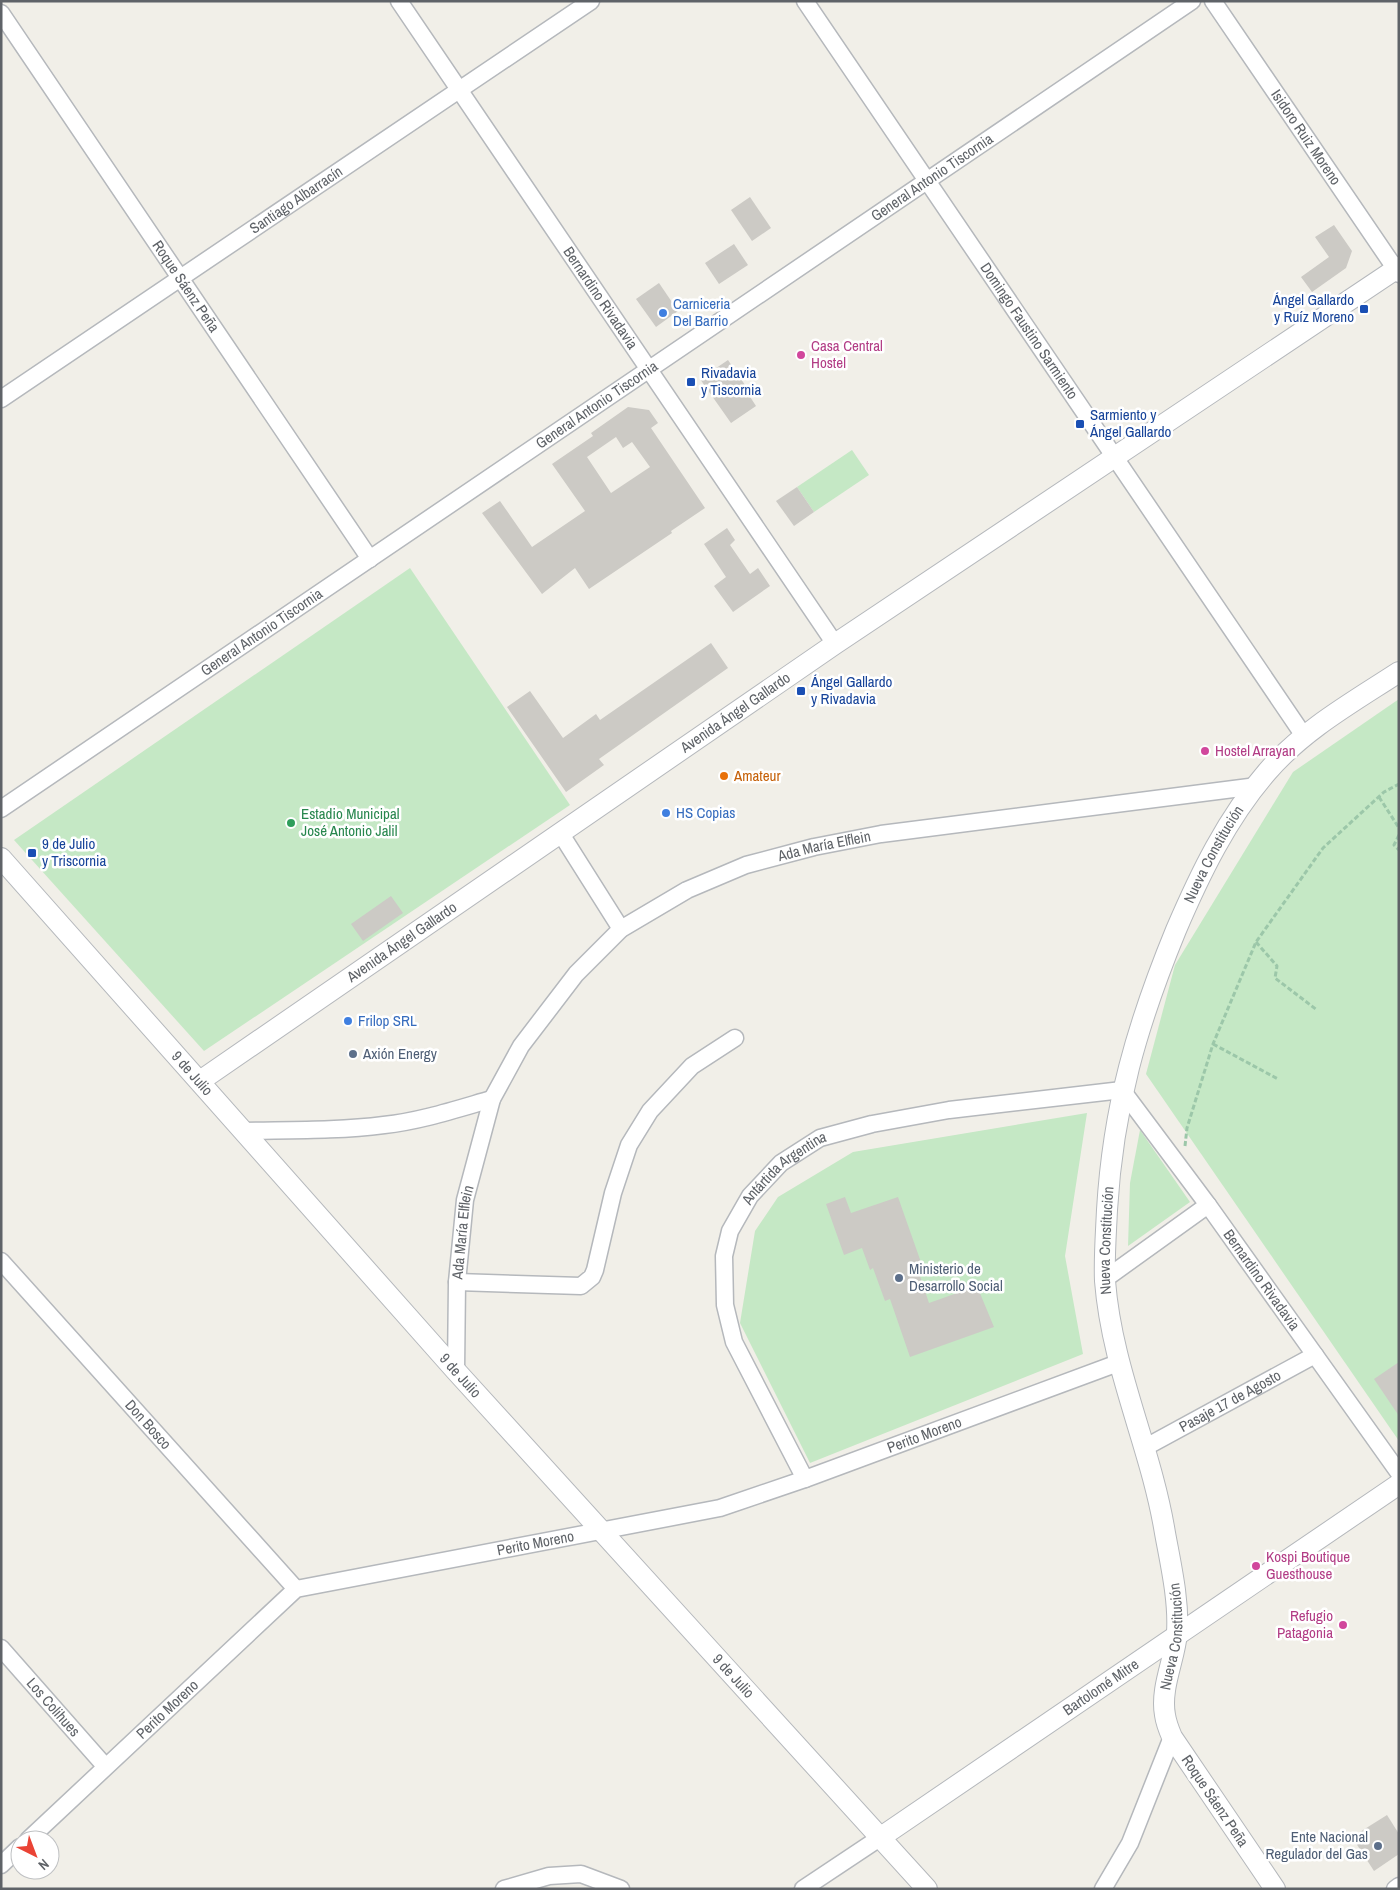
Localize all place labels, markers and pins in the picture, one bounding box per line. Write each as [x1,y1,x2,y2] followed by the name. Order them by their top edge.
[1272,289,1354,327] place label: Ángel Gallardo y Ruíz Moreno
[673,293,731,331] place label: Carniceria Del Barrio
[1358,303,1370,315] marker: Ángel Gallardo y Ruíz Moreno
[657,307,669,319] marker: Carniceria Del Barrio
[811,335,883,373] place label: Casa Central Hostel
[795,349,807,361] marker: Casa Central Hostel
[701,362,762,400] place label: Rivadavia y Tiscornia
[685,376,697,388] marker: Rivadavia y Tiscornia
[1089,404,1172,442] place label: Sarmiento y Ángel Gallardo
[1074,418,1086,430] marker: Sarmiento y Ángel Gallardo
[810,671,893,709] place label: Ángel Gallardo y Rivadavia
[795,685,807,697] marker: Ángel Gallardo y Rivadavia
[1215,740,1296,761] place label: Hostel Arrayan
[1199,745,1211,757] marker: Hostel Arrayan
[733,765,781,786] place label: Amateur
[718,770,730,782] marker: Amateur
[676,802,735,823] place label: HS Copias
[301,803,399,841] place label: Estadio Municipal José Antonio Jalil
[660,807,672,819] marker: HS Copias
[285,817,297,829] marker: Estadio Municipal José Antonio Jalil
[42,833,106,871] place label: 9 de Julio y Triscornia
[26,847,38,859] marker: 9 de Julio y Triscornia
[358,1010,417,1031] place label: Frilop SRL
[342,1015,354,1027] marker: Frilop SRL
[362,1043,438,1064] place label: Axión Energy
[347,1048,359,1060] marker: Axión Energy
[909,1258,1003,1296] place label: Ministerio de Desarrollo Social
[893,1272,905,1284] marker: Ministerio de Desarrollo Social
[1266,1546,1350,1584] place label: Kospi Boutique Guesthouse
[1250,1560,1262,1572] marker: Kospi Boutique Guesthouse
[1277,1605,1333,1643] place label: Refugio Patagonia
[1337,1619,1349,1631] marker: Refugio Patagonia
[1265,1826,1368,1864] place label: Ente Nacional Regulador del Gas
[1372,1840,1384,1852] marker: Ente Nacional Regulador del Gas

